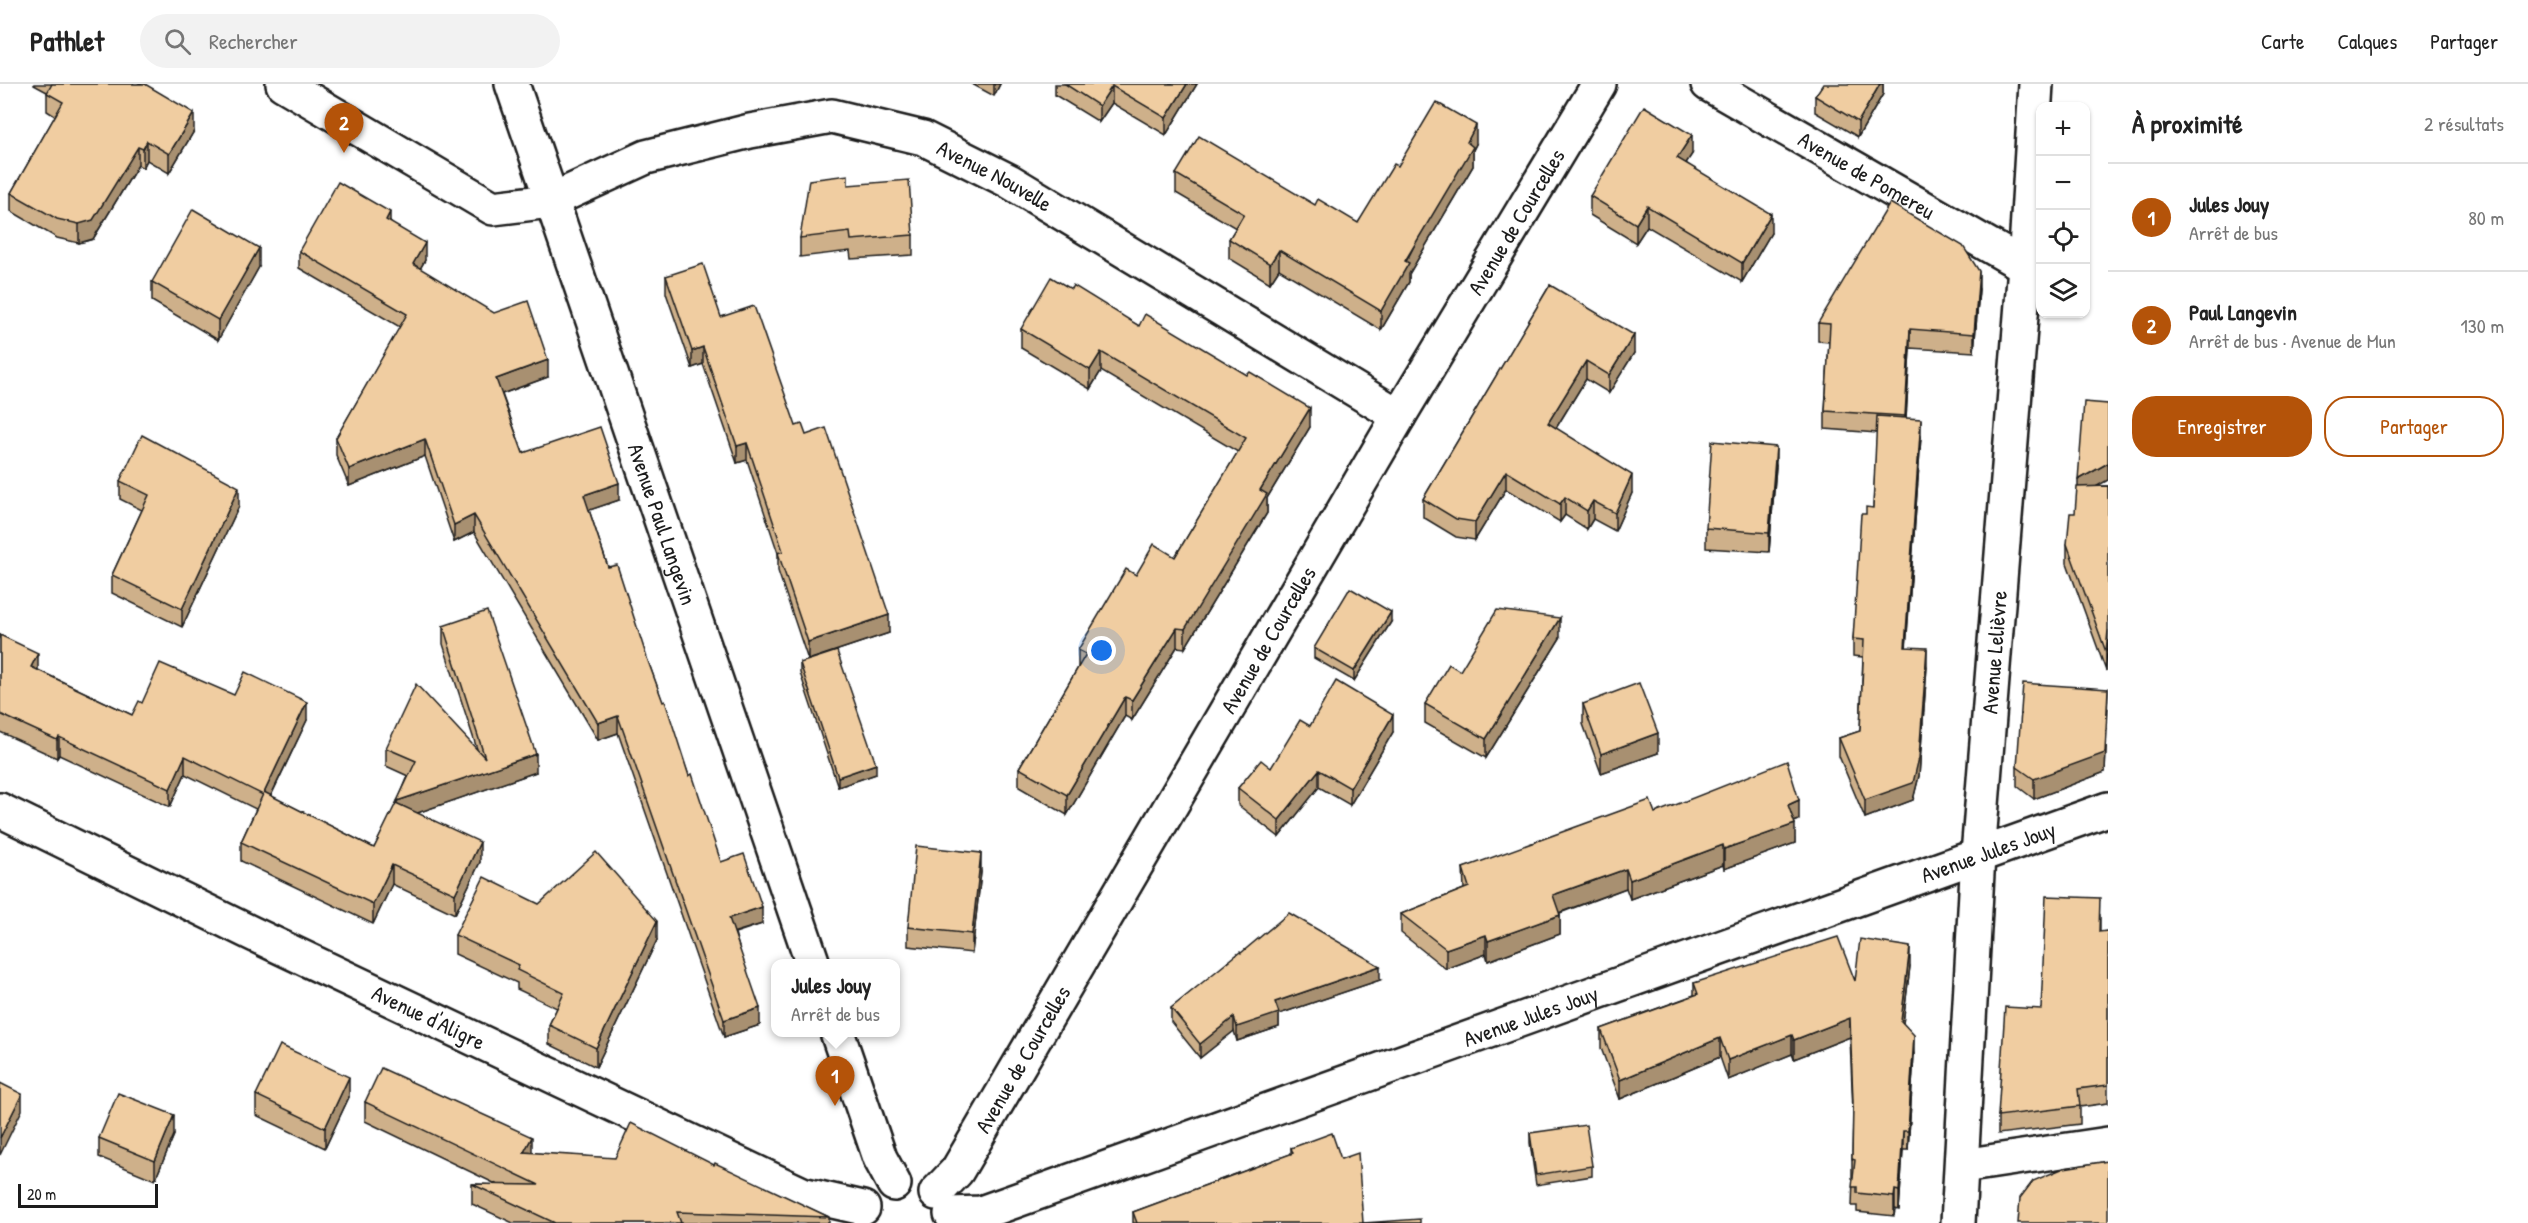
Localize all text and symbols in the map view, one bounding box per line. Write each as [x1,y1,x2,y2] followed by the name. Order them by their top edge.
[140,14,560,68] search box
[30,22,104,60] text: Pathlet
[161,25,194,58] icon: search
[209,26,298,56] text: Rechercher
[2261,27,2304,56] text: Carte
[2337,27,2397,56] text: Calques
[2430,27,2498,56] text: Partager
[2036,102,2090,318] map controls
[2036,102,2090,156] button: +
[324,104,364,153] pin: 2
[2132,106,2243,141] text: À proximité
[2424,110,2504,137] text: 2 résultats
[1793,124,1941,226] street label: Avenue de Pomereu
[932,133,1058,219] street label: Avenue Nouvelle
[1460,143,1572,300] street label: Avenue de Courcelles
[2036,156,2090,210] button: −
[2189,189,2269,219] text: Jules Jouy
[2148,204,2155,231] text: 1
[2468,204,2504,231] text: 80 m
[2036,210,2090,264] button: locate
[2189,219,2278,246] text: Arrêt de bus
[2036,264,2090,318] button: layers
[2189,297,2297,327] text: Paul Langevin
[2147,312,2156,339] text: 2
[2461,312,2504,339] text: 130 m
[2189,327,2396,354] text: Arrêt de bus · Avenue de Mun
[2132,396,2312,457] button: Enregistrer
[2324,396,2504,457] button: Partager
[621,439,704,609] street label: Avenue Paul Langevin
[1213,561,1323,719] street label: Avenue de Courcelles
[1974,589,2014,715] street label: Avenue Lelièvre
[1087,636,1116,665] your location
[1917,814,2060,890] street label: Avenue Jules Jouy
[771,959,900,1037] popup
[791,970,871,1000] text: Jules Jouy
[367,978,490,1057] street label: Avenue d'Aligre
[1459,978,1602,1054] street label: Avenue Jules Jouy
[968,980,1077,1138] street label: Avenue de Courcelles
[791,1000,880,1027] text: Arrêt de bus
[816,1056,854,1106] pin: 1
[18,1181,158,1208] scale bar
[27,1183,56,1205] text: 20 m

